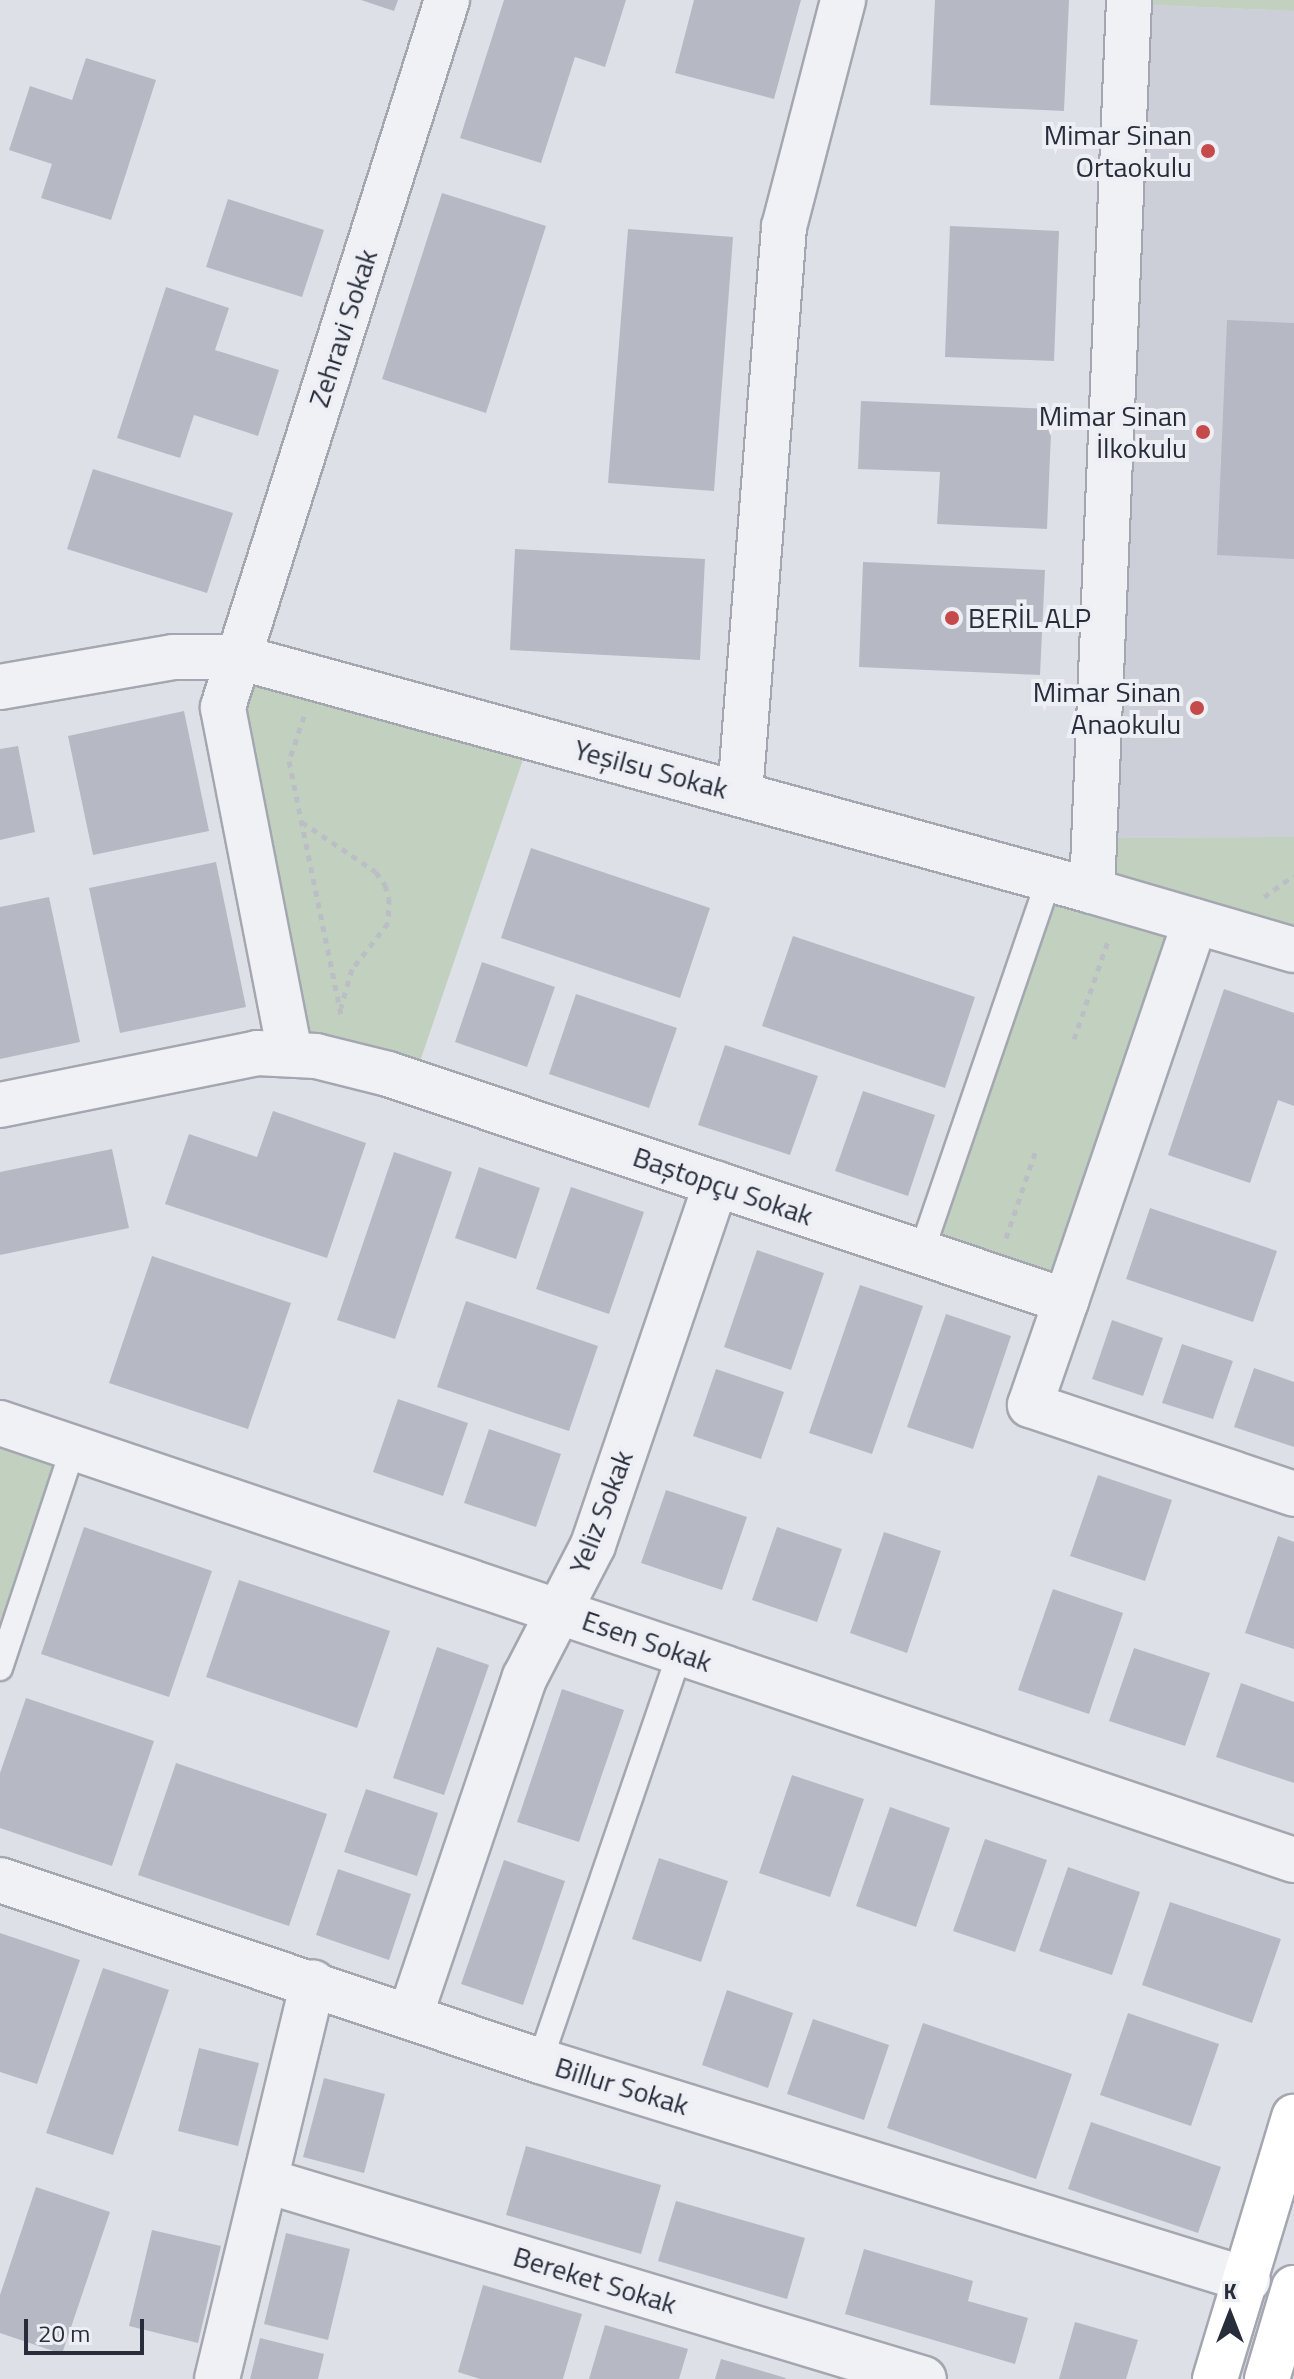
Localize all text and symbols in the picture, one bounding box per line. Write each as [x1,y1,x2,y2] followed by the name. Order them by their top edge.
[1044,118,1192,184] place label: Mimar Sinan Ortaokulu
[1199,142,1217,160] marker: Mimar Sinan Ortaokulu
[302,245,384,411] street label: Zehravi Sokak
[1039,399,1187,465] place label: Mimar Sinan İlkokulu
[1194,423,1212,441] marker: Mimar Sinan İlkokulu
[968,601,1091,635] place label: BERİL ALP
[943,609,961,627] marker: BERİL ALP
[1033,675,1181,741] place label: Mimar Sinan Anaokulu
[1188,699,1206,717] marker: Mimar Sinan Anaokulu
[571,732,731,806] street label: Yeşilsu Sokak
[629,1140,817,1232] street label: Baştopçu Sokak
[562,1446,640,1578] street label: Yeliz Sokak
[578,1603,716,1679] street label: Esen Sokak
[551,2050,693,2122] street label: Billur Sokak
[509,2239,681,2321] street label: Bereket Sokak
[1223,2274,1237,2308] text: K
[1190,2275,1270,2355] north arrow
[28,2303,148,2353] scale bar
[38,2315,90,2351] text: 20 m

